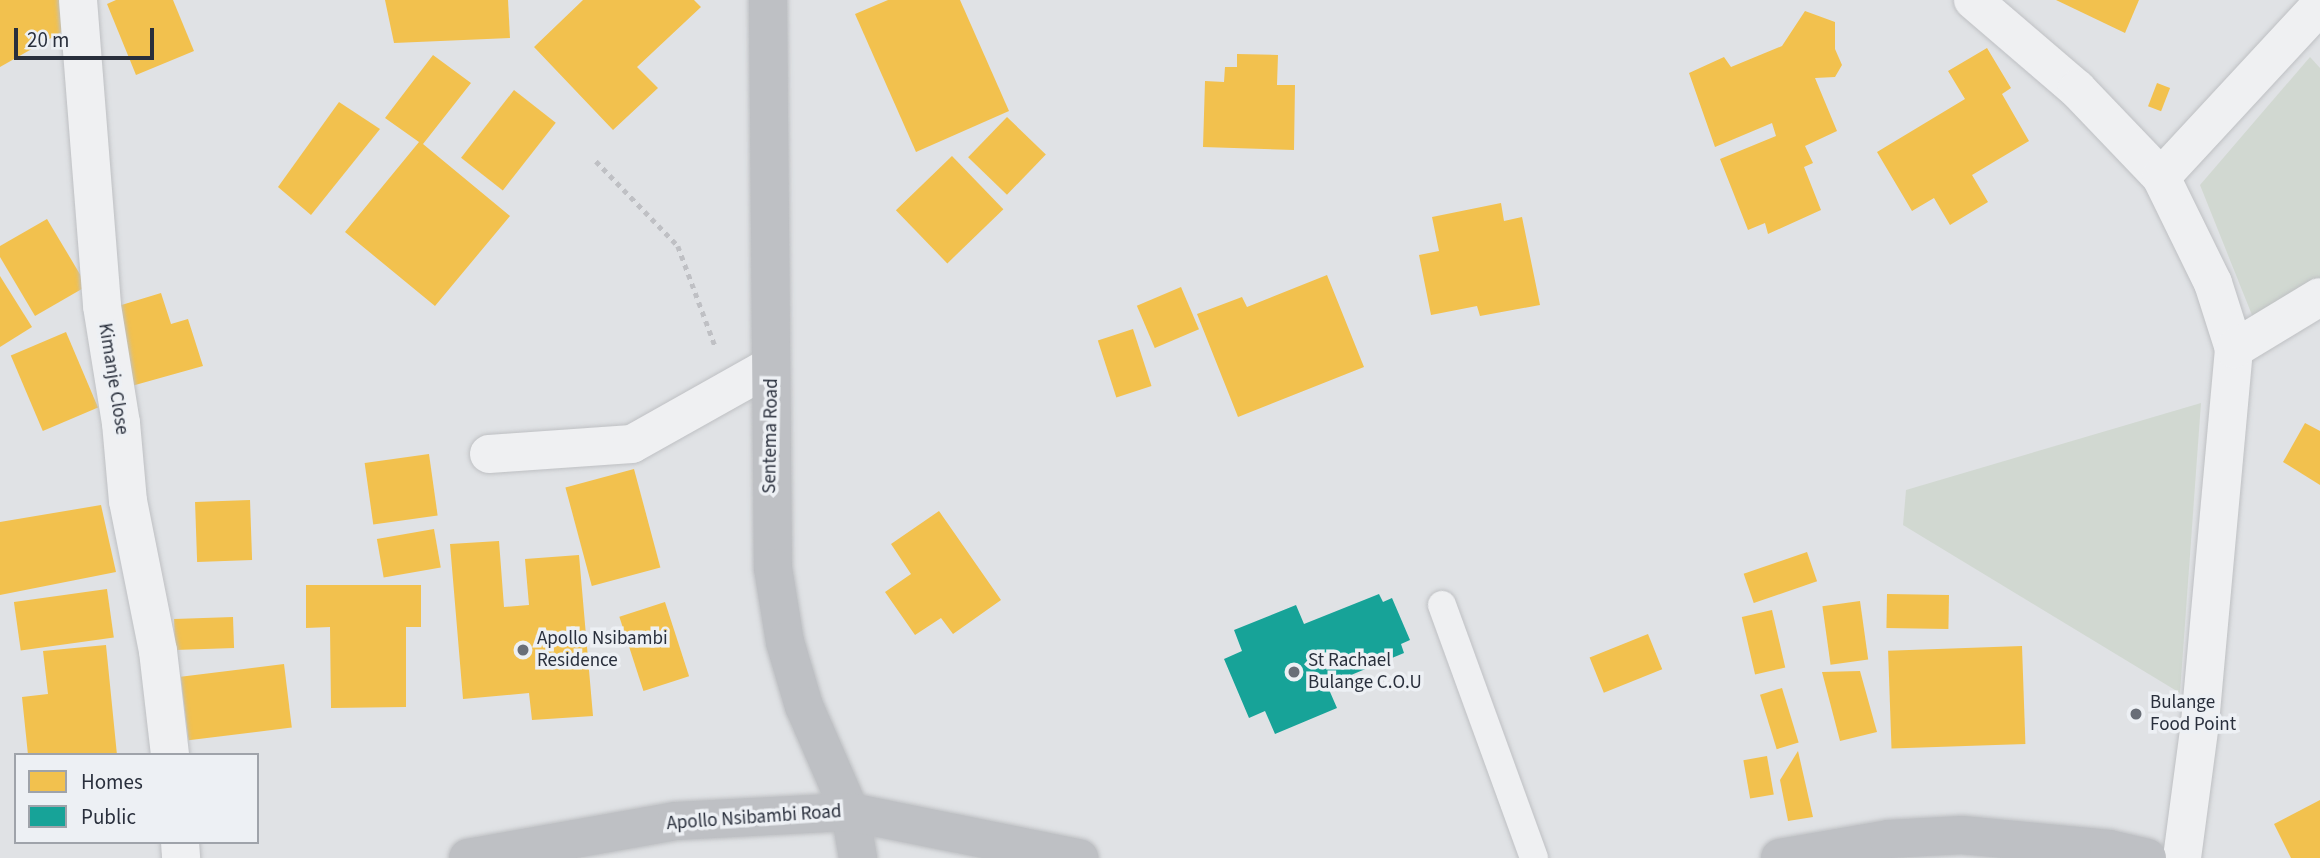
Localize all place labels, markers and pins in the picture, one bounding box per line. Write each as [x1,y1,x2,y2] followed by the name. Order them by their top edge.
[537,628,668,672] place label: Apollo Nsibambi Residence
[515,642,531,658] marker: Apollo Nsibambi Residence
[1308,650,1422,694] place label: St Rachael Bulange C.O.U
[1286,664,1302,680] marker: St Rachael Bulange C.O.U
[2150,692,2236,736] place label: Bulange Food Point
[2128,706,2144,722] marker: Bulange Food Point

